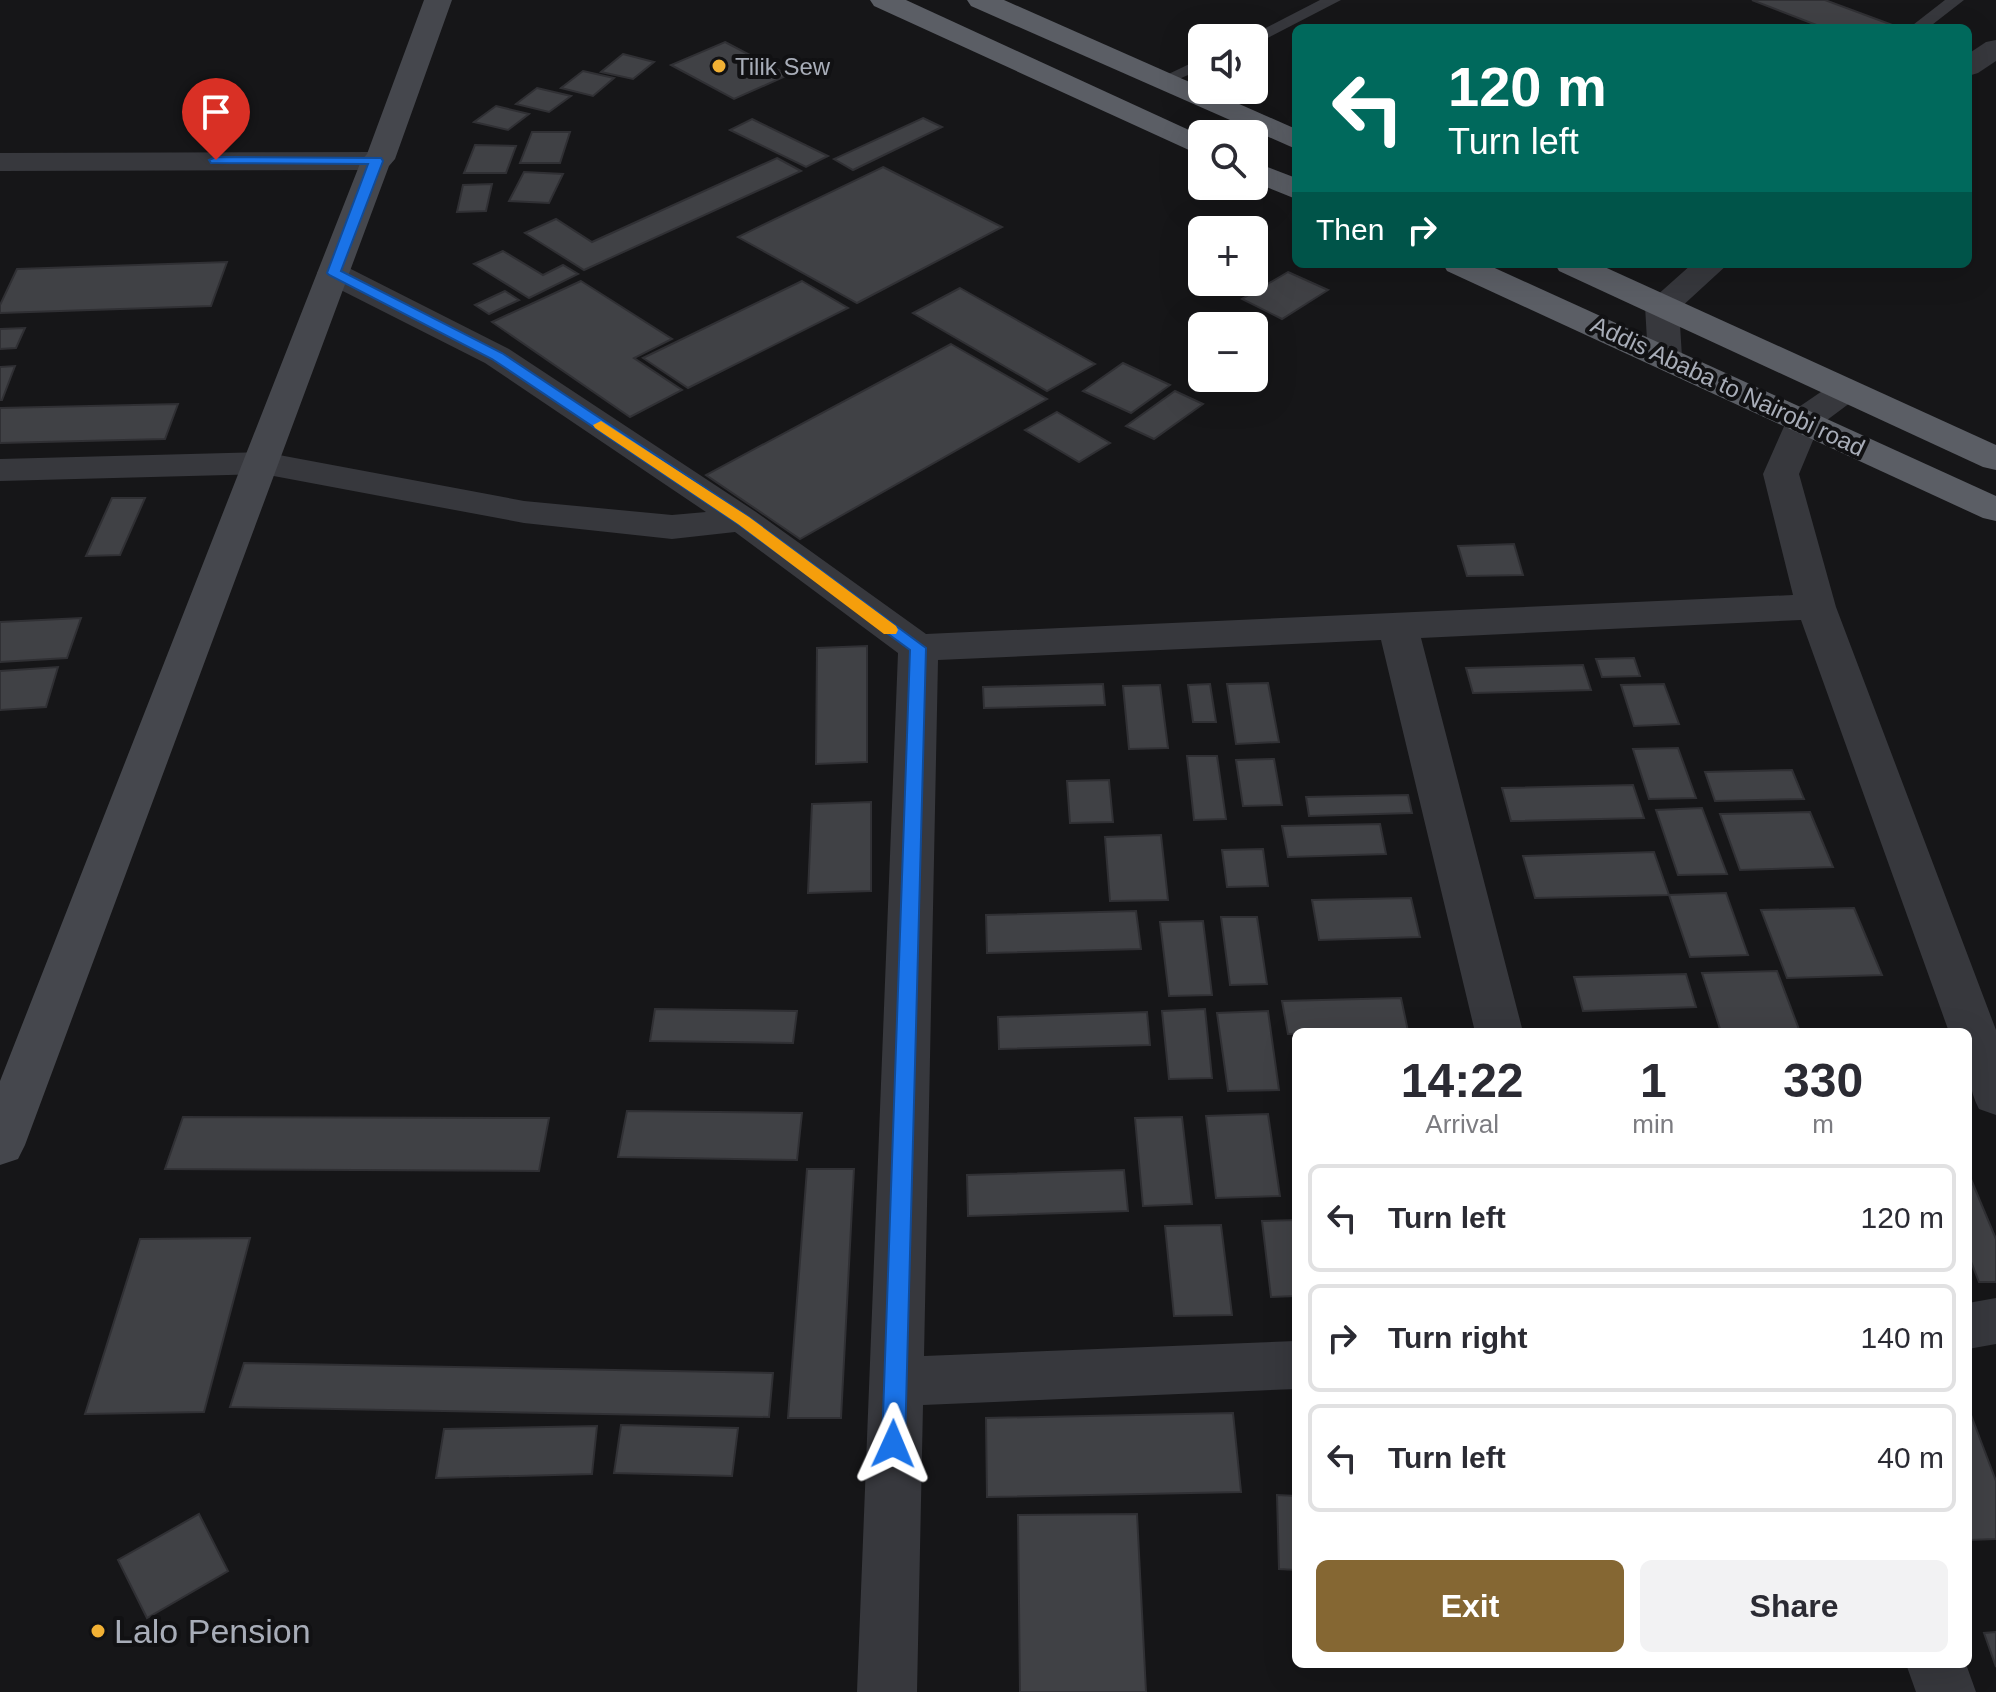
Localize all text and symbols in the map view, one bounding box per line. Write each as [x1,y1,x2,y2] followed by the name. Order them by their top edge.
[1188,24,1268,392] map controls
[1188,24,1268,104] button: sound
[735,53,831,80] place label: Tilik Sew
[1448,55,1607,118] text: 120 m
[1316,56,1420,160] icon: left
[710,57,728,75] marker: Tilik Sew
[182,78,250,160] pin
[194,90,238,134] icon: arrive
[1188,120,1268,200] button: search
[1448,121,1579,162] text: Turn left
[1400,208,1444,252] icon: right
[1316,213,1384,246] text: Then
[1188,216,1268,296] button: +
[1587,311,1869,461] street label: Addis Ababa to Nairobi road
[1188,312,1268,392] button: −
[1401,1054,1524,1107] text: 14:22
[1640,1054,1667,1107] text: 1
[1783,1054,1863,1107] text: 330
[1425,1109,1499,1139] text: Arrival
[1632,1109,1674,1139] text: min
[1812,1109,1834,1139] text: m
[1320,1196,1364,1240] icon: left
[1388,1201,1506,1234] text: Turn left
[1861,1201,1944,1234] text: 120 m
[1320,1316,1364,1360] icon: right
[1388,1321,1527,1354] text: Turn right
[1861,1321,1944,1354] text: 140 m
[851,1402,935,1486] position arrow
[1320,1436,1364,1480] icon: left
[1388,1441,1506,1474] text: Turn left
[1877,1441,1944,1474] text: 40 m
[1316,1560,1624,1652] button: Exit
[1640,1560,1948,1652] button: Share
[114,1612,311,1650] place label: Lalo Pension
[89,1622,107,1640] marker: Lalo Pension

